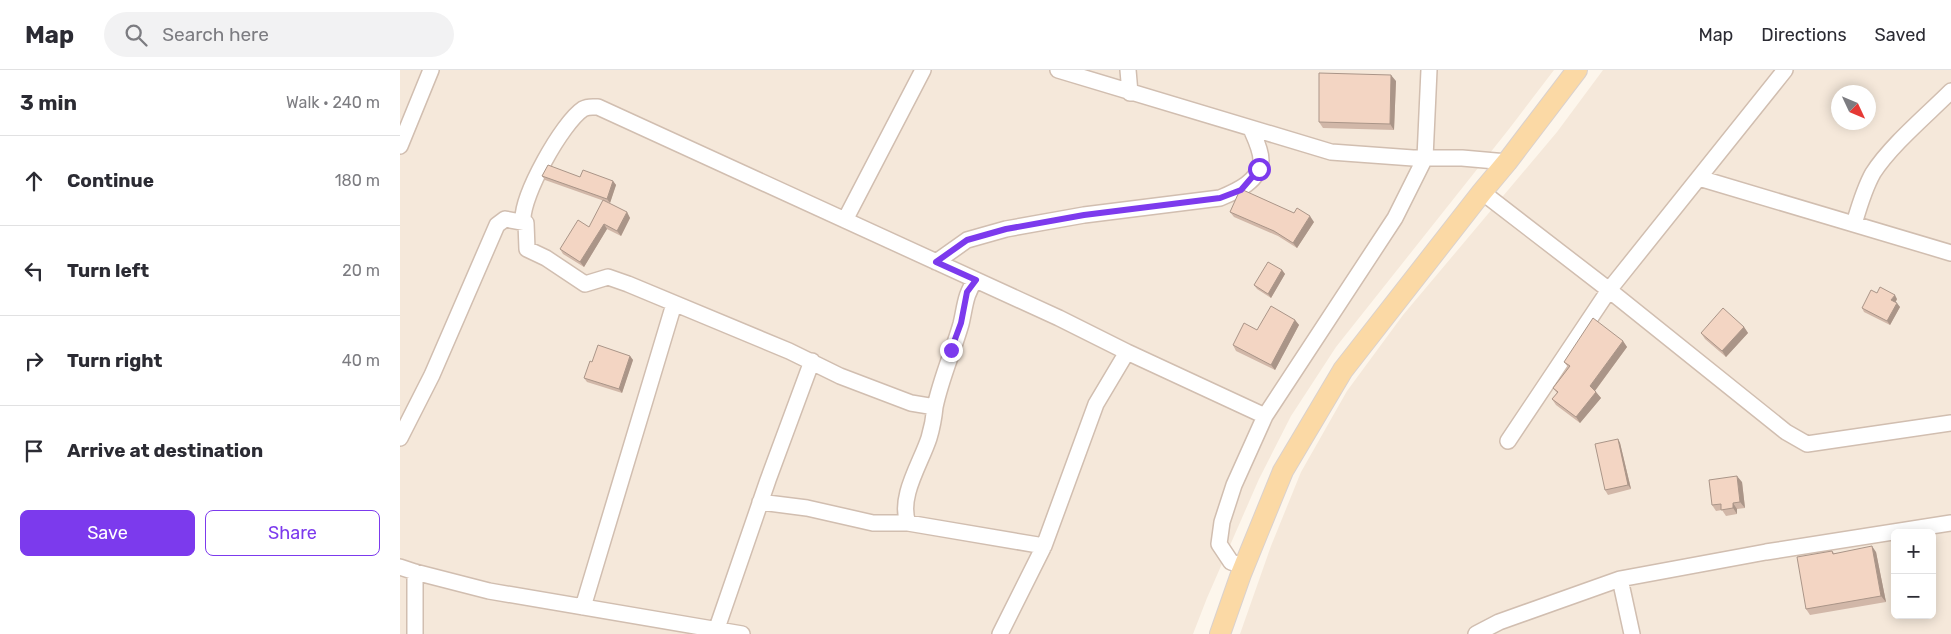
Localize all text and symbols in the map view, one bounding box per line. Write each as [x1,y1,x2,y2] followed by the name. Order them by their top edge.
[104,12,454,57] search box
[25,21,74,49] text: Map
[122,21,150,49] icon: search
[162,23,269,46] text: Search here
[1698,24,1733,46] text: Map
[1761,24,1847,46] text: Directions
[1875,24,1926,46] text: Saved
[1831,85,1876,130] north arrow
[20,90,77,115] text: 3 min
[286,93,380,112] text: Walk · 240 m
[1248,158,1271,181] route start
[20,167,48,195] icon: ahead
[67,169,154,192] text: Continue
[335,171,380,190] text: 180 m
[20,257,48,285] icon: left
[67,259,149,282] text: Turn left
[342,261,380,280] text: 20 m
[940,339,963,362] route end
[20,347,48,375] icon: right
[67,349,162,372] text: Turn right
[342,351,380,370] text: 40 m
[20,437,48,465] icon: arrive
[67,439,263,462] text: Arrive at destination
[20,510,195,556] button: Save
[205,510,380,556] button: Share
[1891,529,1936,619] map controls
[1891,529,1936,574] button: +
[1891,574,1936,619] button: −

